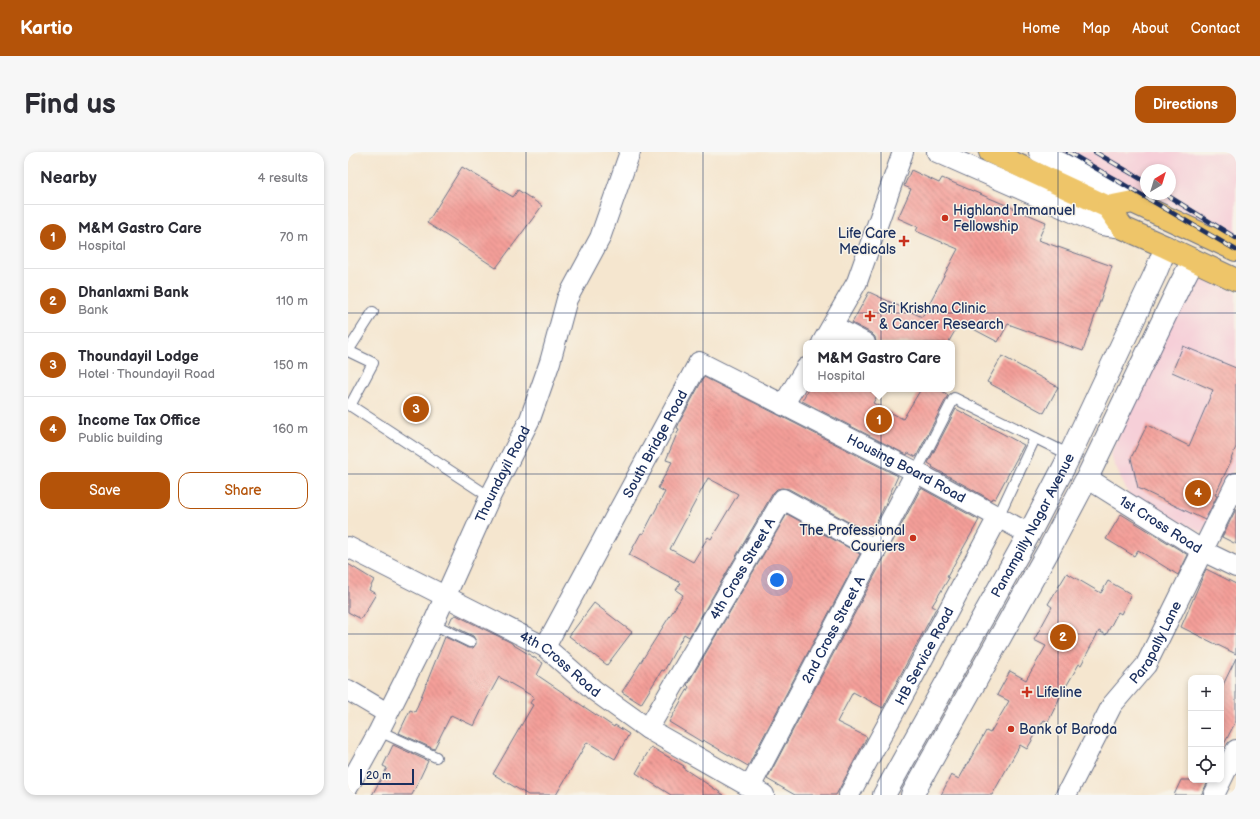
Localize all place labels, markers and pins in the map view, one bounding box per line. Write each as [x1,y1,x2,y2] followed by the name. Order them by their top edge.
[953,202,1075,235] place label: Highland Immanuel Fellowship
[940,213,950,223] marker: Highland Immanuel Fellowship
[838,225,896,258] place label: Life Care Medicals
[899,236,909,246] marker: Life Care Medicals
[879,300,1004,333] place label: Sri Krishna Clinic & Cancer Research
[864,310,876,322] marker: Sri Krishna Clinic & Cancer Research
[403,394,429,424] pin: 3
[866,405,892,435] pin: 1
[1185,478,1211,508] pin: 4
[800,522,905,555] place label: The Professional Couriers
[908,533,918,543] marker: The Professional Couriers
[1050,622,1076,652] pin: 2
[1036,684,1082,701] place label: Lifeline
[1021,686,1033,698] marker: Lifeline
[1019,721,1117,738] place label: Bank of Baroda
[1006,724,1016,734] marker: Bank of Baroda

